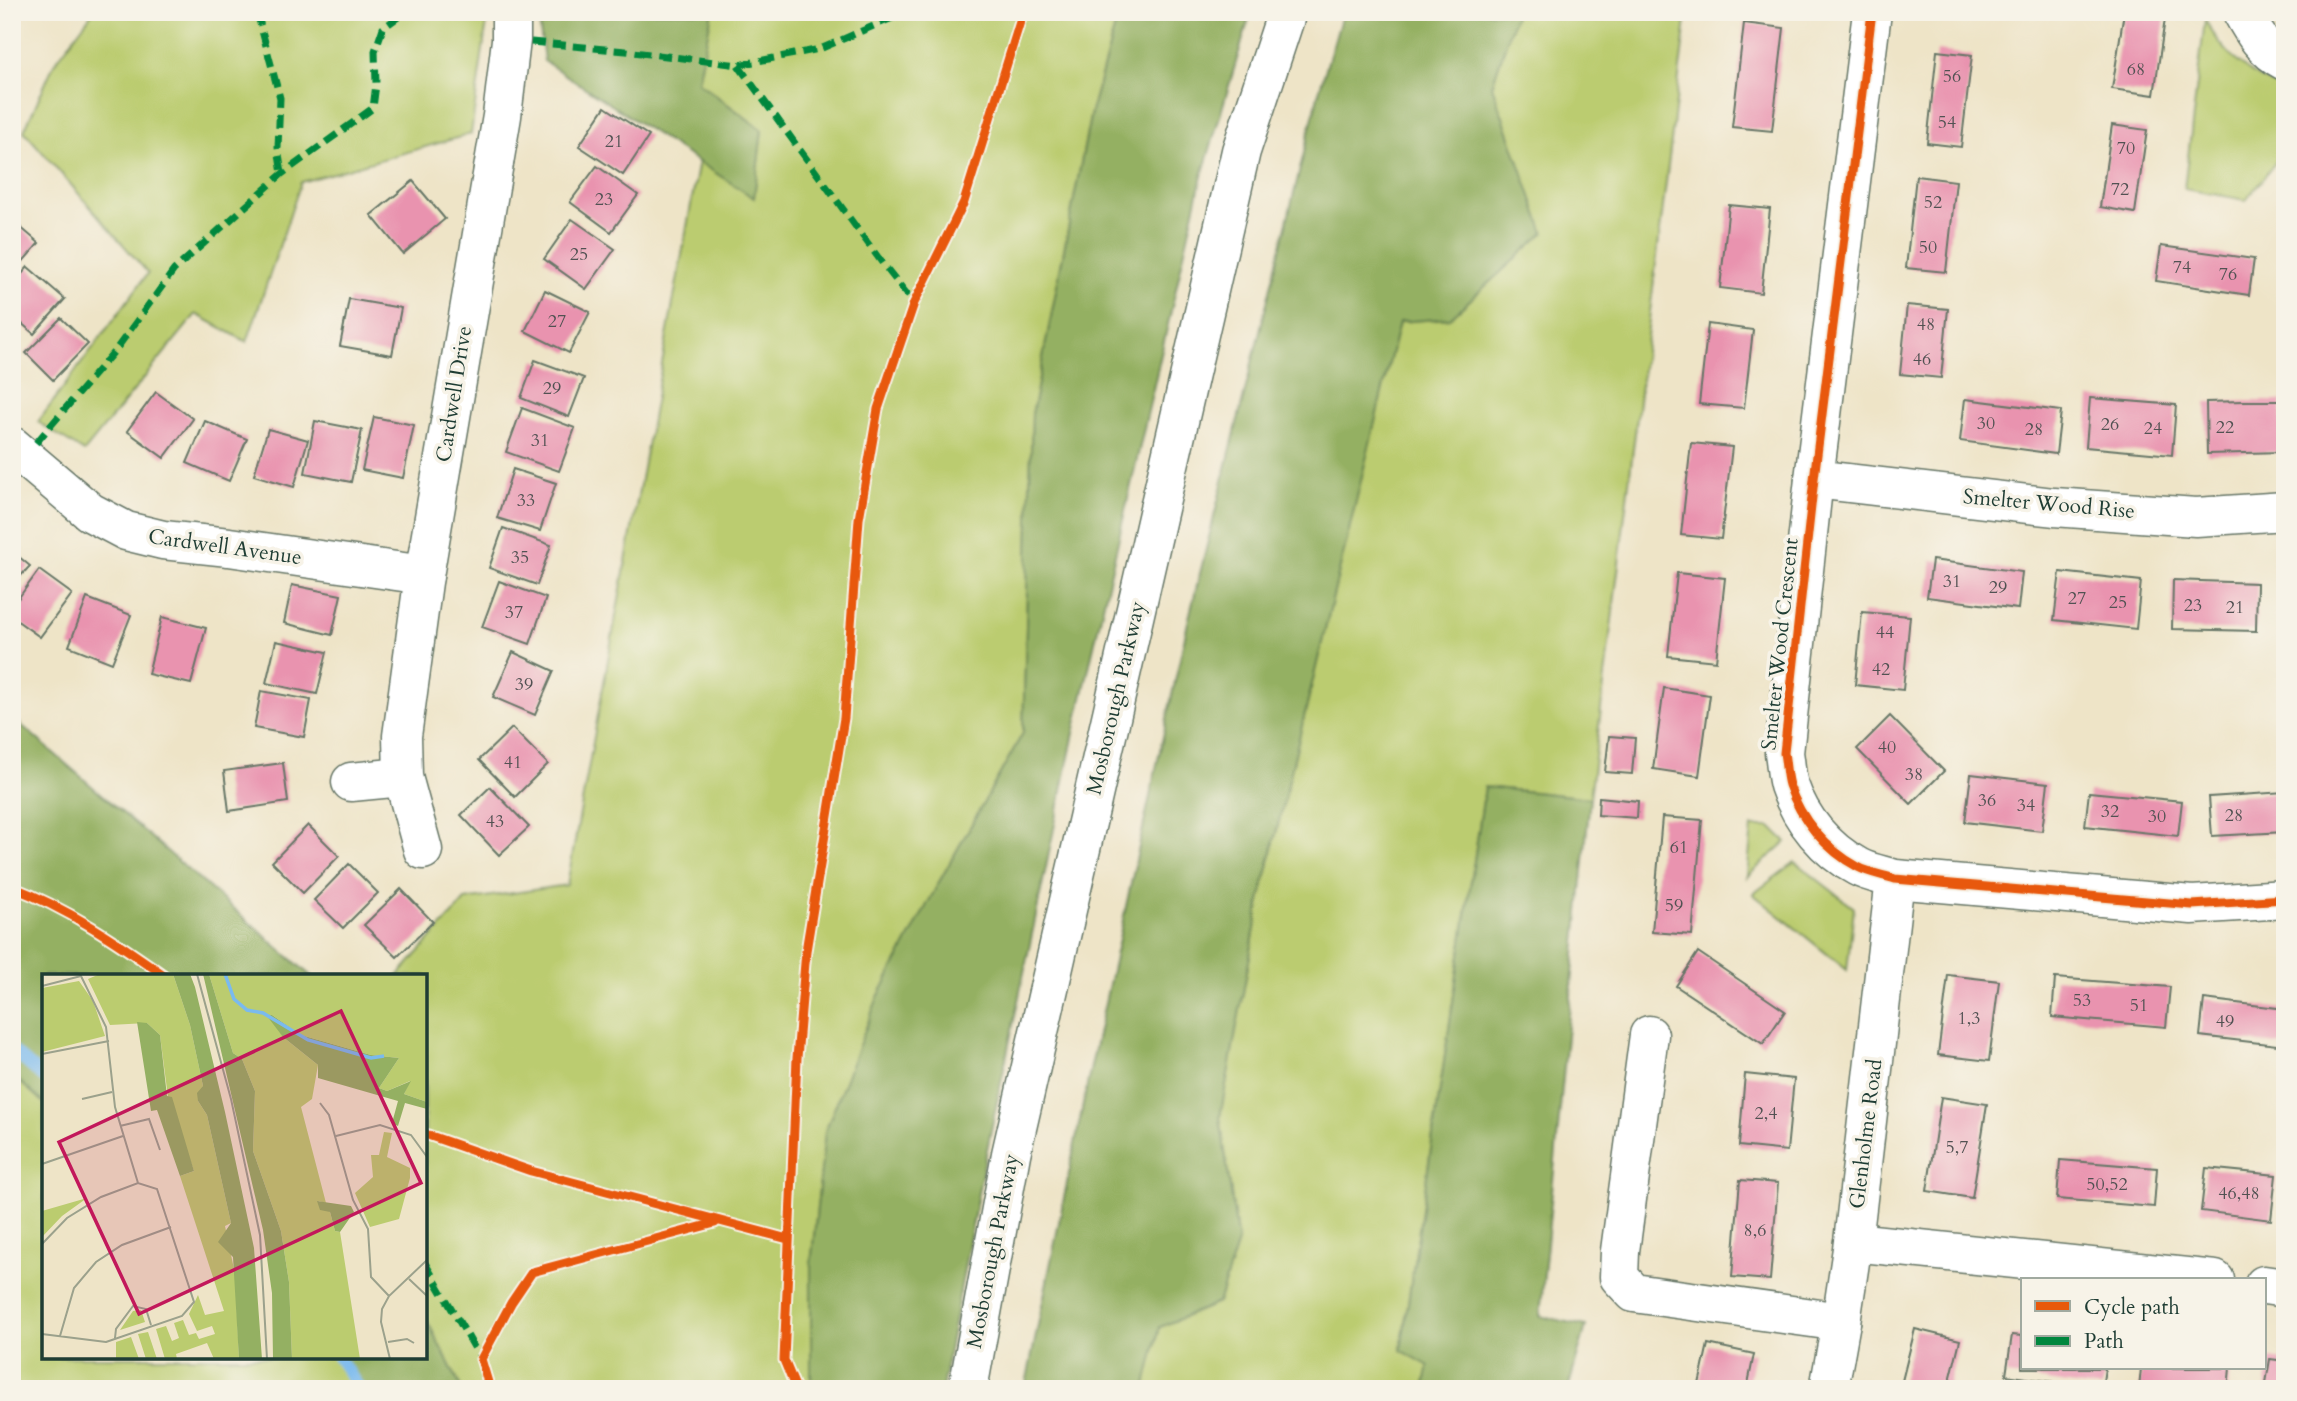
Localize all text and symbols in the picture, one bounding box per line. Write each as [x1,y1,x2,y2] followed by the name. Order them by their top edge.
[2127,57,2145,82] house number: 68
[1943,64,1961,89] house number: 56
[1938,110,1956,135] house number: 54
[605,129,623,154] house number: 21
[2117,136,2135,161] house number: 70
[2111,177,2129,202] house number: 72
[595,187,613,212] house number: 23
[1924,190,1942,215] house number: 52
[1919,235,1937,260] house number: 50
[570,242,588,267] house number: 25
[2173,255,2191,280] house number: 74
[2219,262,2237,287] house number: 76
[548,309,566,334] house number: 27
[1917,312,1935,337] house number: 48
[429,324,479,464] street label: Cardwell Drive
[1913,347,1931,372] house number: 46
[543,376,561,401] house number: 29
[1977,411,1995,436] house number: 30
[2101,412,2119,437] house number: 26
[2216,415,2234,440] house number: 22
[2144,416,2162,441] house number: 24
[2025,417,2043,442] house number: 28
[531,428,549,453] house number: 31
[1962,482,2136,526] street label: Smelter Wood Rise
[517,488,535,513] house number: 33
[146,522,304,572] street label: Cardwell Avenue
[1754,536,1806,752] street label: Smelter Wood Crescent
[511,545,529,570] house number: 35
[1943,569,1961,594] house number: 31
[1989,575,2007,600] house number: 29
[2068,586,2086,611] house number: 27
[2109,590,2127,615] house number: 25
[2184,593,2202,618] house number: 23
[2226,595,2244,620] house number: 21
[1080,598,1152,798] street label: Mosborough Parkway
[505,600,523,625] house number: 37
[1876,620,1894,645] house number: 44
[1872,657,1890,682] house number: 42
[515,672,533,697] house number: 39
[1878,735,1896,760] house number: 40
[504,750,522,775] house number: 41
[1905,762,1923,787] house number: 38
[1978,788,1996,813] house number: 36
[2017,793,2035,818] house number: 34
[2101,799,2119,824] house number: 32
[2225,803,2243,828] house number: 28
[2148,804,2166,829] house number: 30
[486,809,504,834] house number: 43
[1670,835,1688,860] house number: 61
[1665,893,1683,918] house number: 59
[42,974,427,1359] inset map
[2073,988,2091,1013] house number: 53
[2130,993,2148,1018] house number: 51
[1957,1006,1981,1031] house number: 1,3
[2216,1009,2234,1034] house number: 49
[1842,1057,1890,1211] street label: Glenholme Road
[1754,1101,1778,1126] house number: 2,4
[1945,1135,1969,1160] house number: 5,7
[960,1151,1026,1351] street label: Mosborough Parkway
[2086,1172,2128,1197] house number: 50,52
[2218,1181,2260,1206] house number: 46,48
[1743,1218,1767,1243] house number: 8,6
[2021,1278,2266,1370] legend
[2084,1293,2180,1322] text: Cycle path
[2084,1327,2124,1356] text: Path

